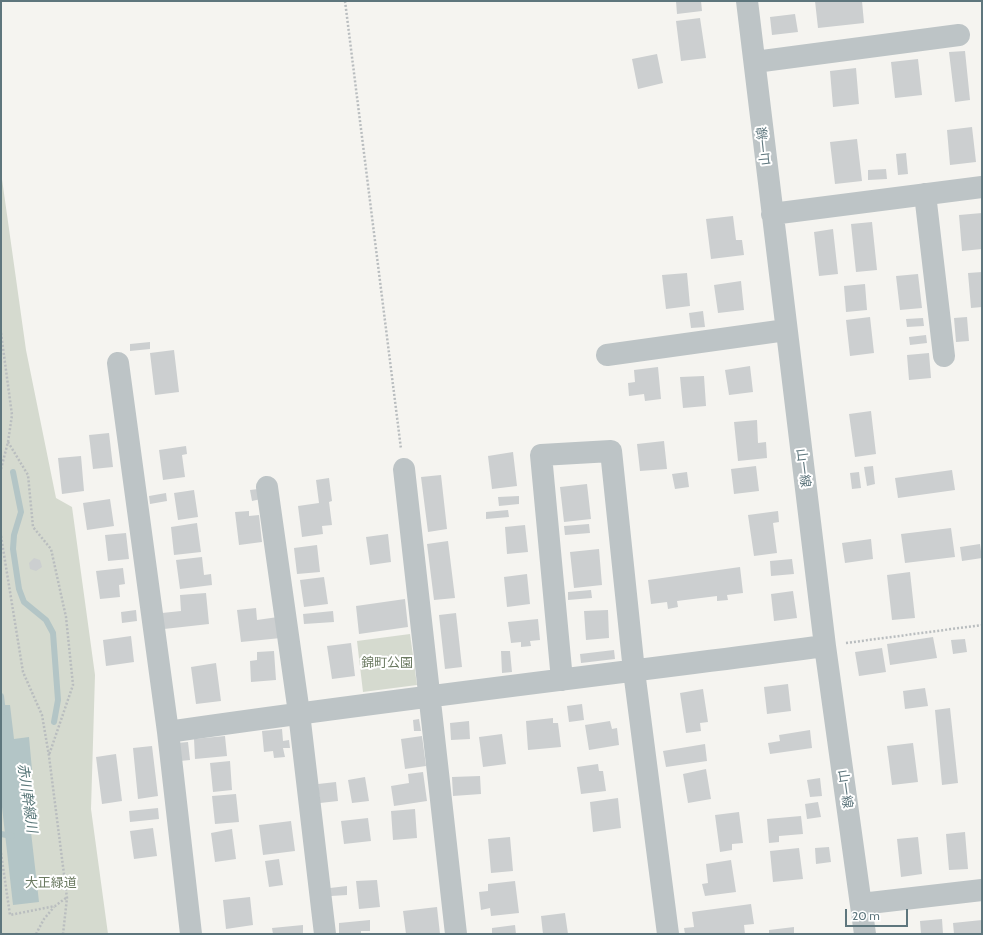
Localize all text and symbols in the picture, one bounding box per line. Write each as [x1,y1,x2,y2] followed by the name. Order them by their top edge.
[754,126,774,166] street label: 山一線
[793,448,813,488] street label: 山一線
[361,655,413,671] park label: 錦町公園
[14,762,40,834] water label: 赤川幹線川
[835,769,855,809] street label: 山一線
[25,875,77,891] park label: 大正緑道
[847,901,910,927] scale bar
[852,908,880,923] text: 20 m

